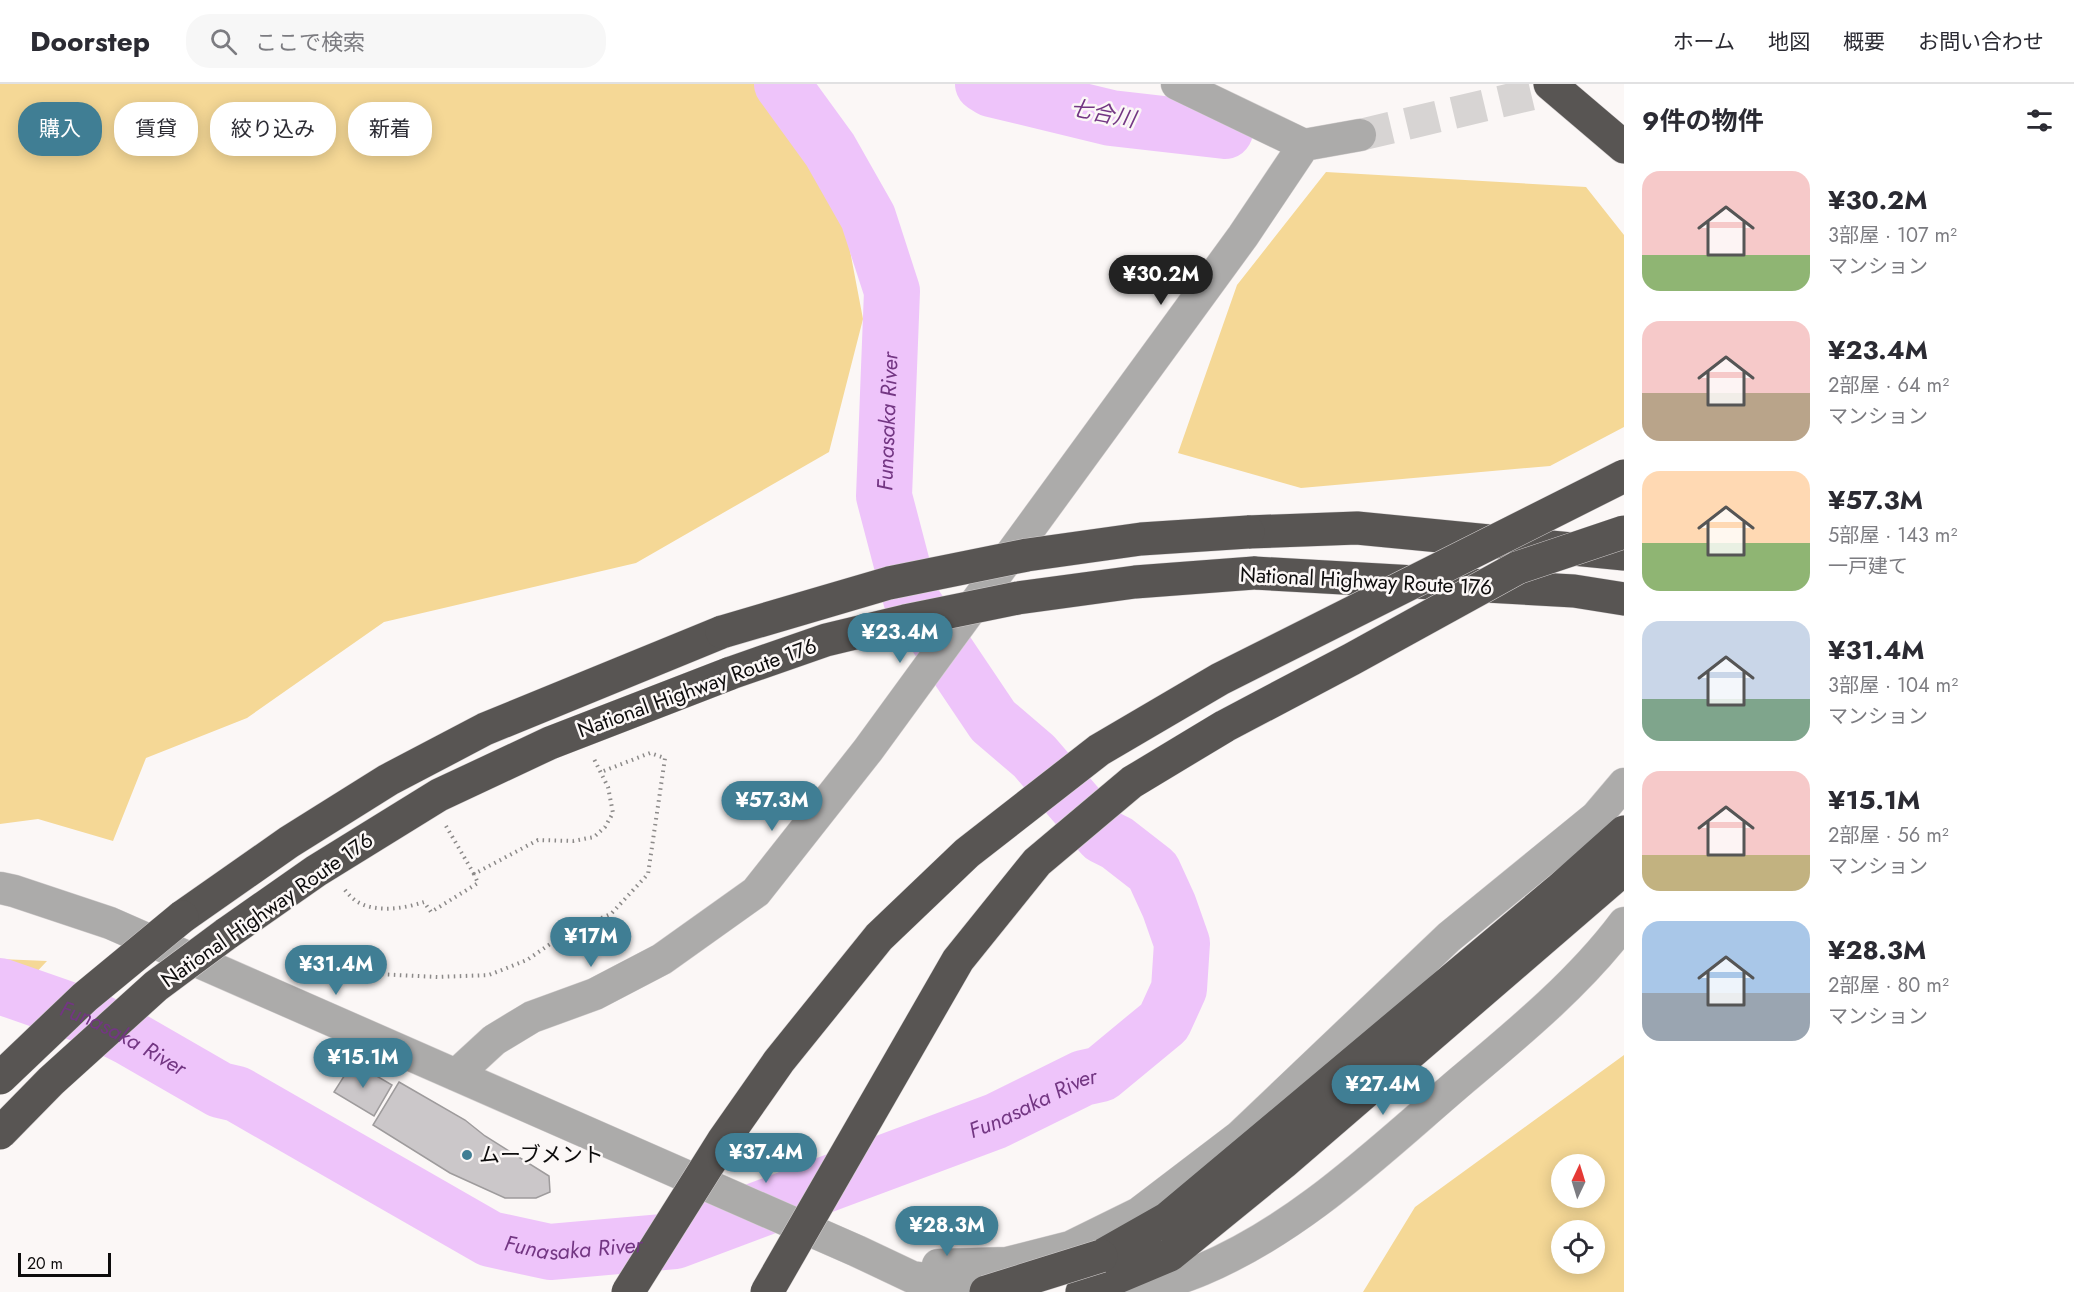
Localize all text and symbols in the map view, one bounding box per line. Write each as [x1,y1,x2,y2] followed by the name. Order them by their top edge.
[186,14,606,68] search box
[30,21,150,62] text: Doorstep
[207,25,240,58] icon: search
[255,26,365,58] text: ここで検索
[1673,27,1735,57] text: ホーム
[1768,27,1810,57] text: 地図
[1843,27,1885,57] text: 概要
[1918,27,2044,57] text: お問い合わせ
[1068,91,1140,135] water label: 七合川
[18,102,102,156] chip: 購入
[114,102,198,156] chip: 賃貸
[210,102,336,156] chip: 絞り込み
[348,102,432,156] chip: 新着
[1642,102,1763,140] text: 9件の物件
[2023,104,2056,137] icon: filters
[1828,181,1927,219] text: ¥30.2M
[1690,195,1762,267] icon: home
[1828,221,1957,250] text: 3部屋 · 107 m²
[1828,252,1928,281] text: マンション
[1112,255,1210,306] pin: ¥30.2M
[1123,260,1199,289] text: ¥30.2M
[1828,331,1928,369] text: ¥23.4M
[1690,345,1762,417] icon: home
[868,350,906,491] water label: Funasaka River
[1828,371,1949,400] text: 2部屋 · 64 m²
[1828,402,1928,431] text: マンション
[1828,481,1923,519] text: ¥57.3M
[1690,495,1762,567] icon: home
[1828,521,1957,550] text: 5部屋 · 143 m²
[1828,552,1908,581] text: 一戸建て
[1239,559,1493,603] street label: National Highway Route 176
[851,613,949,664] pin: ¥23.4M
[862,618,938,647] text: ¥23.4M
[573,631,821,745] street label: National Highway Route 176
[1828,631,1924,669] text: ¥31.4M
[1690,645,1762,717] icon: home
[1828,671,1958,700] text: 3部屋 · 104 m²
[1828,702,1928,731] text: マンション
[723,781,821,832] pin: ¥57.3M
[1828,781,1920,819] text: ¥15.1M
[735,786,809,815] text: ¥57.3M
[1690,795,1762,867] icon: home
[1828,821,1949,850] text: 2部屋 · 56 m²
[155,825,379,995] street label: National Highway Route 176
[1828,852,1928,881] text: マンション
[555,917,627,968] pin: ¥17M
[564,922,618,951] text: ¥17M
[1828,931,1926,969] text: ¥28.3M
[287,945,385,996] pin: ¥31.4M
[1690,945,1762,1017] icon: home
[299,950,373,979] text: ¥31.4M
[1828,971,1949,1000] text: 2部屋 · 80 m²
[56,992,194,1084] water label: Funasaka River
[1828,1002,1928,1031] text: マンション
[314,1038,412,1089] pin: ¥15.1M
[328,1043,398,1072] text: ¥15.1M
[964,1059,1101,1146] water label: Funasaka River
[1334,1065,1432,1116] pin: ¥27.4M
[1346,1070,1420,1099] text: ¥27.4M
[717,1133,815,1184] pin: ¥37.4M
[729,1138,803,1167] text: ¥37.4M
[479,1140,604,1170] place label: ムーブメント
[460,1148,474,1162] marker: ムーブメント
[1551,1154,1605,1208] north arrow
[1551,1154,1605,1274] map controls
[898,1206,996,1257] pin: ¥28.3M
[909,1211,985,1240] text: ¥28.3M
[1551,1220,1605,1274] button: locate
[502,1227,645,1268] water label: Funasaka River
[18,1250,111,1278] scale bar
[27,1252,63,1275] text: 20 m

